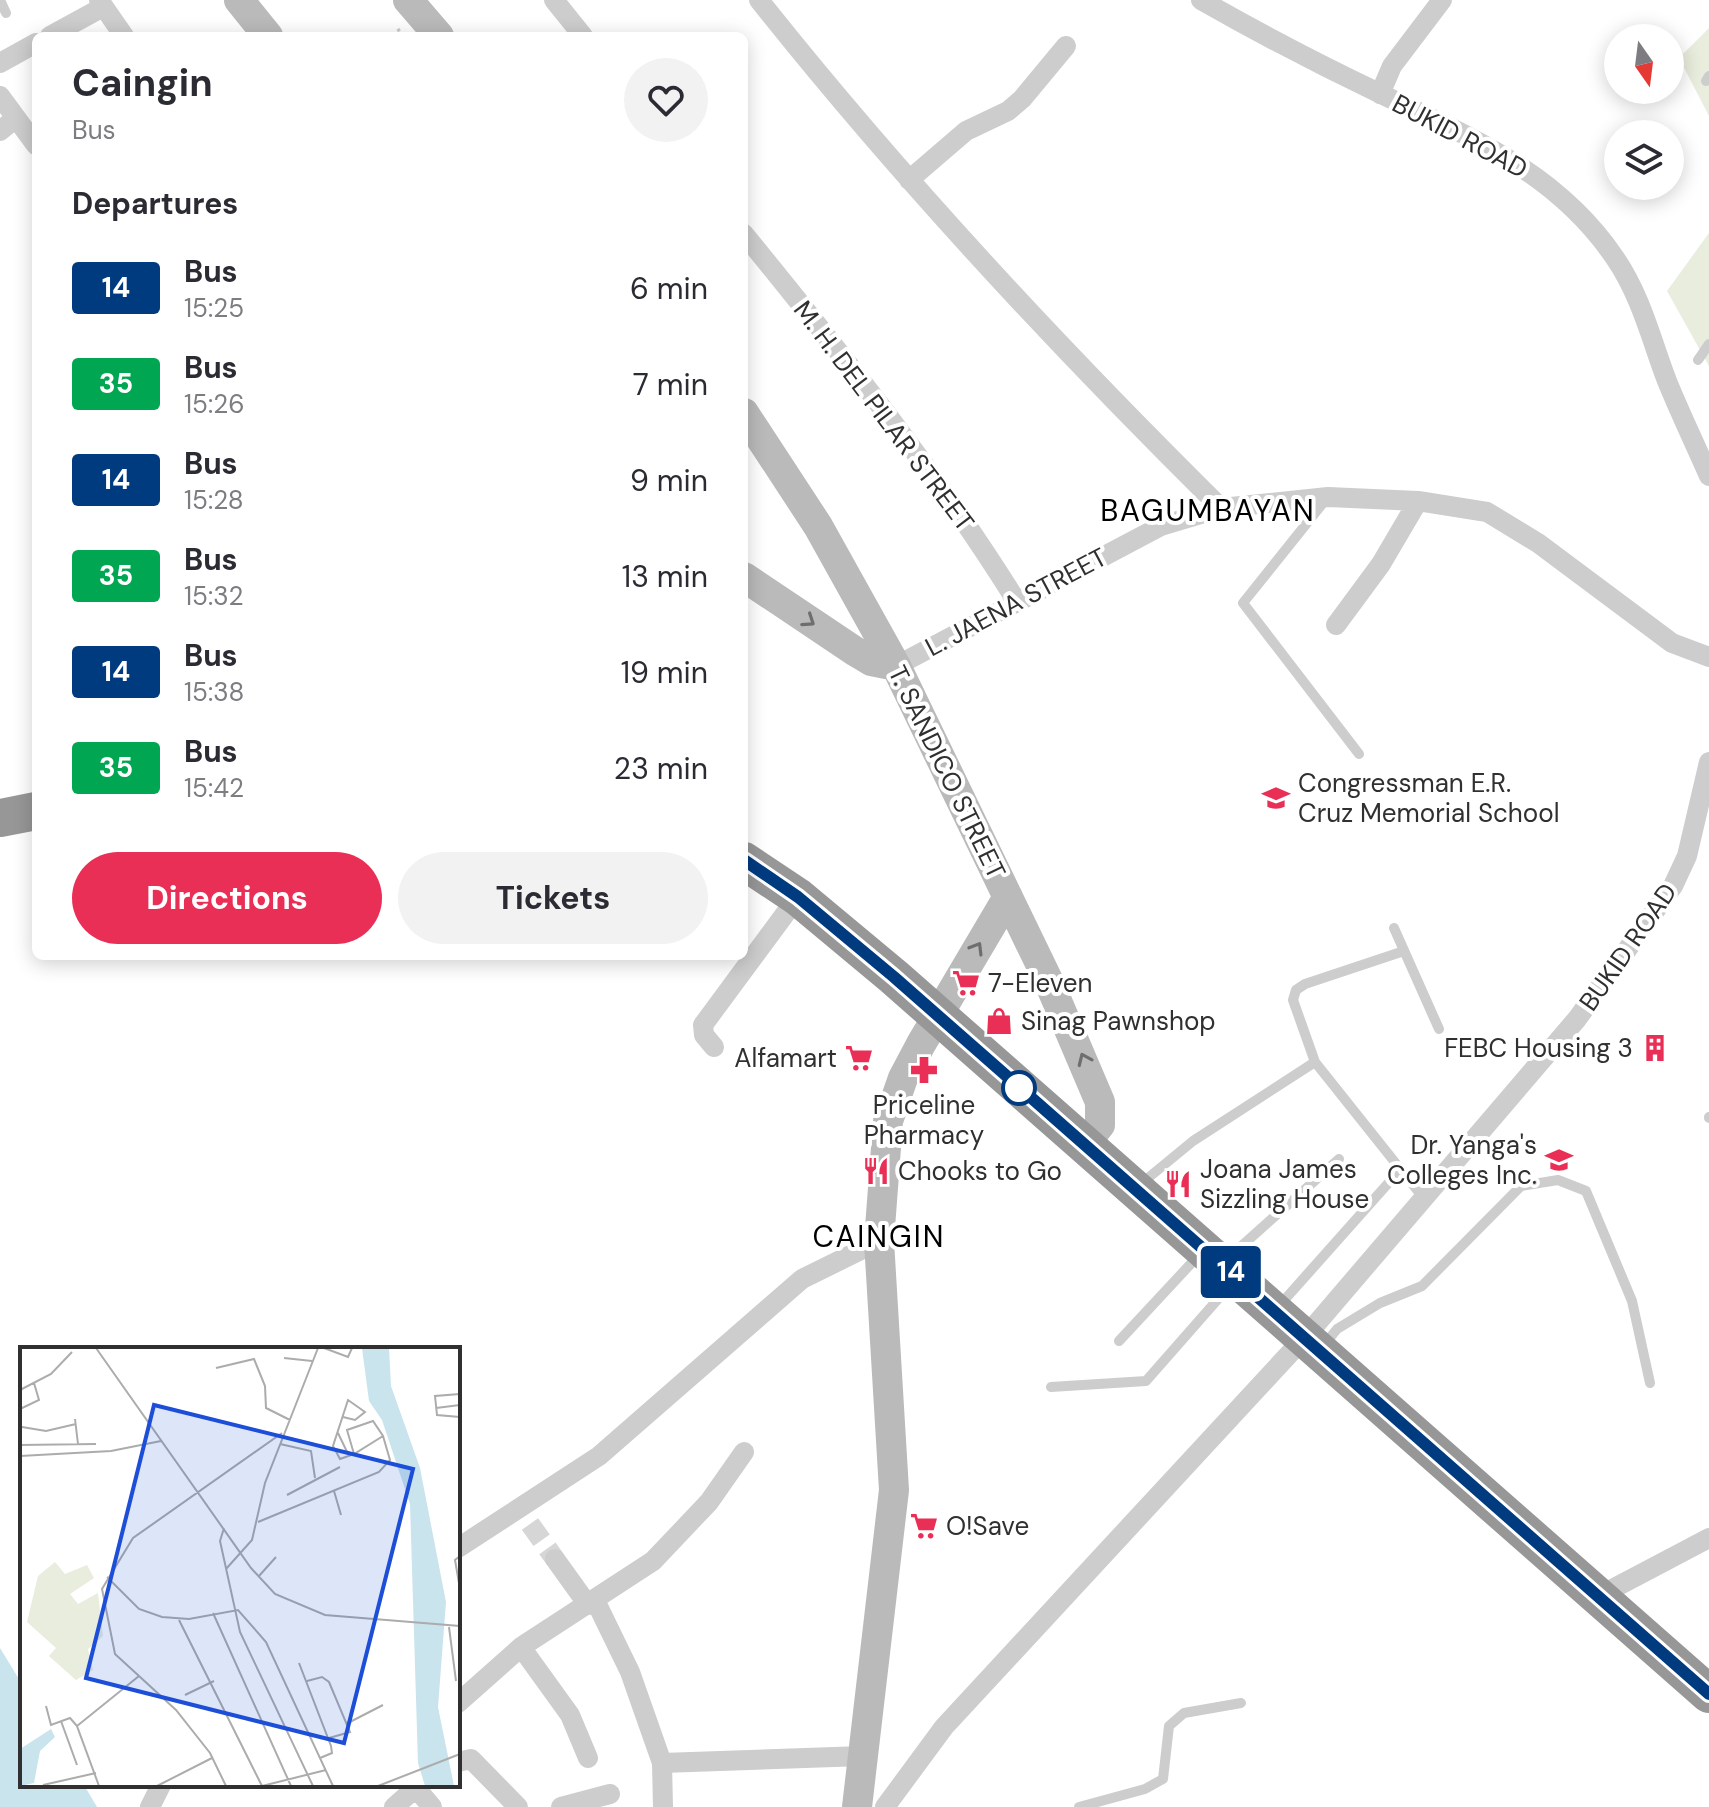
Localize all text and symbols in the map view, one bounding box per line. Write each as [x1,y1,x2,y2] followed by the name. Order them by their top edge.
[1604,24,1684,104] north arrow
[1604,24,1684,200] map controls
[72,58,213,108] text: Caingin
[624,58,708,142] button: heart
[1387,86,1533,186] street label: BUKID ROAD
[72,113,116,147] text: Bus
[1604,120,1684,200] button: layers
[72,184,238,223] text: Departures
[184,252,238,291] text: Bus
[102,269,130,306] text: 14
[630,269,708,308] text: 6 min
[184,291,244,325] text: 15:25
[786,294,982,538] street label: M. H. DEL PILAR STREET
[184,348,238,387] text: Bus
[99,365,133,402] text: 35
[633,365,708,404] text: 7 min
[184,387,245,421] text: 15:26
[184,444,238,483] text: Bus
[102,461,130,498] text: 14
[630,461,708,500] text: 9 min
[184,483,244,517] text: 15:28
[1100,491,1316,530] district label: BAGUMBAYAN
[184,540,238,579] text: Bus
[919,540,1113,664] street label: L. JAENA STREET
[99,557,133,594] text: 35
[622,557,708,596] text: 13 min
[184,579,244,613] text: 15:32
[800,611,814,626] one-way arrow
[184,636,238,675] text: Bus
[102,653,130,690] text: 14
[621,653,708,692] text: 19 min
[881,660,1013,884] street label: T. SANDICO STREET
[184,675,244,709] text: 15:38
[184,732,238,771] text: Bus
[99,749,133,786] text: 35
[614,749,708,788] text: 23 min
[1298,766,1559,830] place label: Congressman E.R. Cruz Memorial School
[184,771,244,805] text: 15:42
[1261,783,1291,813] school or university icon: Congressman E.R. Cruz Memorial School
[72,852,382,944] button: Directions
[398,852,708,944] button: Tickets
[1572,877,1684,1017] street label: BUKID ROAD
[967,942,983,957] one-way arrow
[988,966,1093,1000] place label: 7-Eleven
[951,968,981,998] supermarket icon: 7-Eleven
[1021,1004,1216,1038] place label: Sinag Pawnshop
[984,1006,1014,1036] shop icon: Sinag Pawnshop
[1444,1031,1633,1065] place label: FEBC Housing 3
[1640,1033,1670,1063] building icon: FEBC Housing 3
[734,1041,837,1075] place label: Alfamart
[844,1043,874,1073] supermarket icon: Alfamart
[1077,1053,1093,1067] one-way arrow
[909,1055,939,1085] pharmacy icon: Priceline Pharmacy
[1002,1071,1036,1105] unlabelled marker
[864,1088,984,1152] place label: Priceline Pharmacy
[1387,1128,1537,1192] place label: Dr. Yanga's Colleges Inc.
[1544,1145,1574,1175] school or university icon: Dr. Yanga's Colleges Inc.
[1200,1152,1369,1216] place label: Joana James Sizzling House
[898,1154,1062,1188] place label: Chooks to Go
[861,1156,891,1186] restaurant icon: Chooks to Go
[1163,1169,1193,1199] restaurant icon: Joana James Sizzling House
[812,1217,946,1256] district label: CAINGIN
[1195,1246,1267,1298] line badge: 14
[1217,1253,1245,1290] text: 14
[20,1347,460,1787] inset map
[946,1509,1029,1543] place label: O!Save
[909,1511,939,1541] supermarket icon: O!Save

